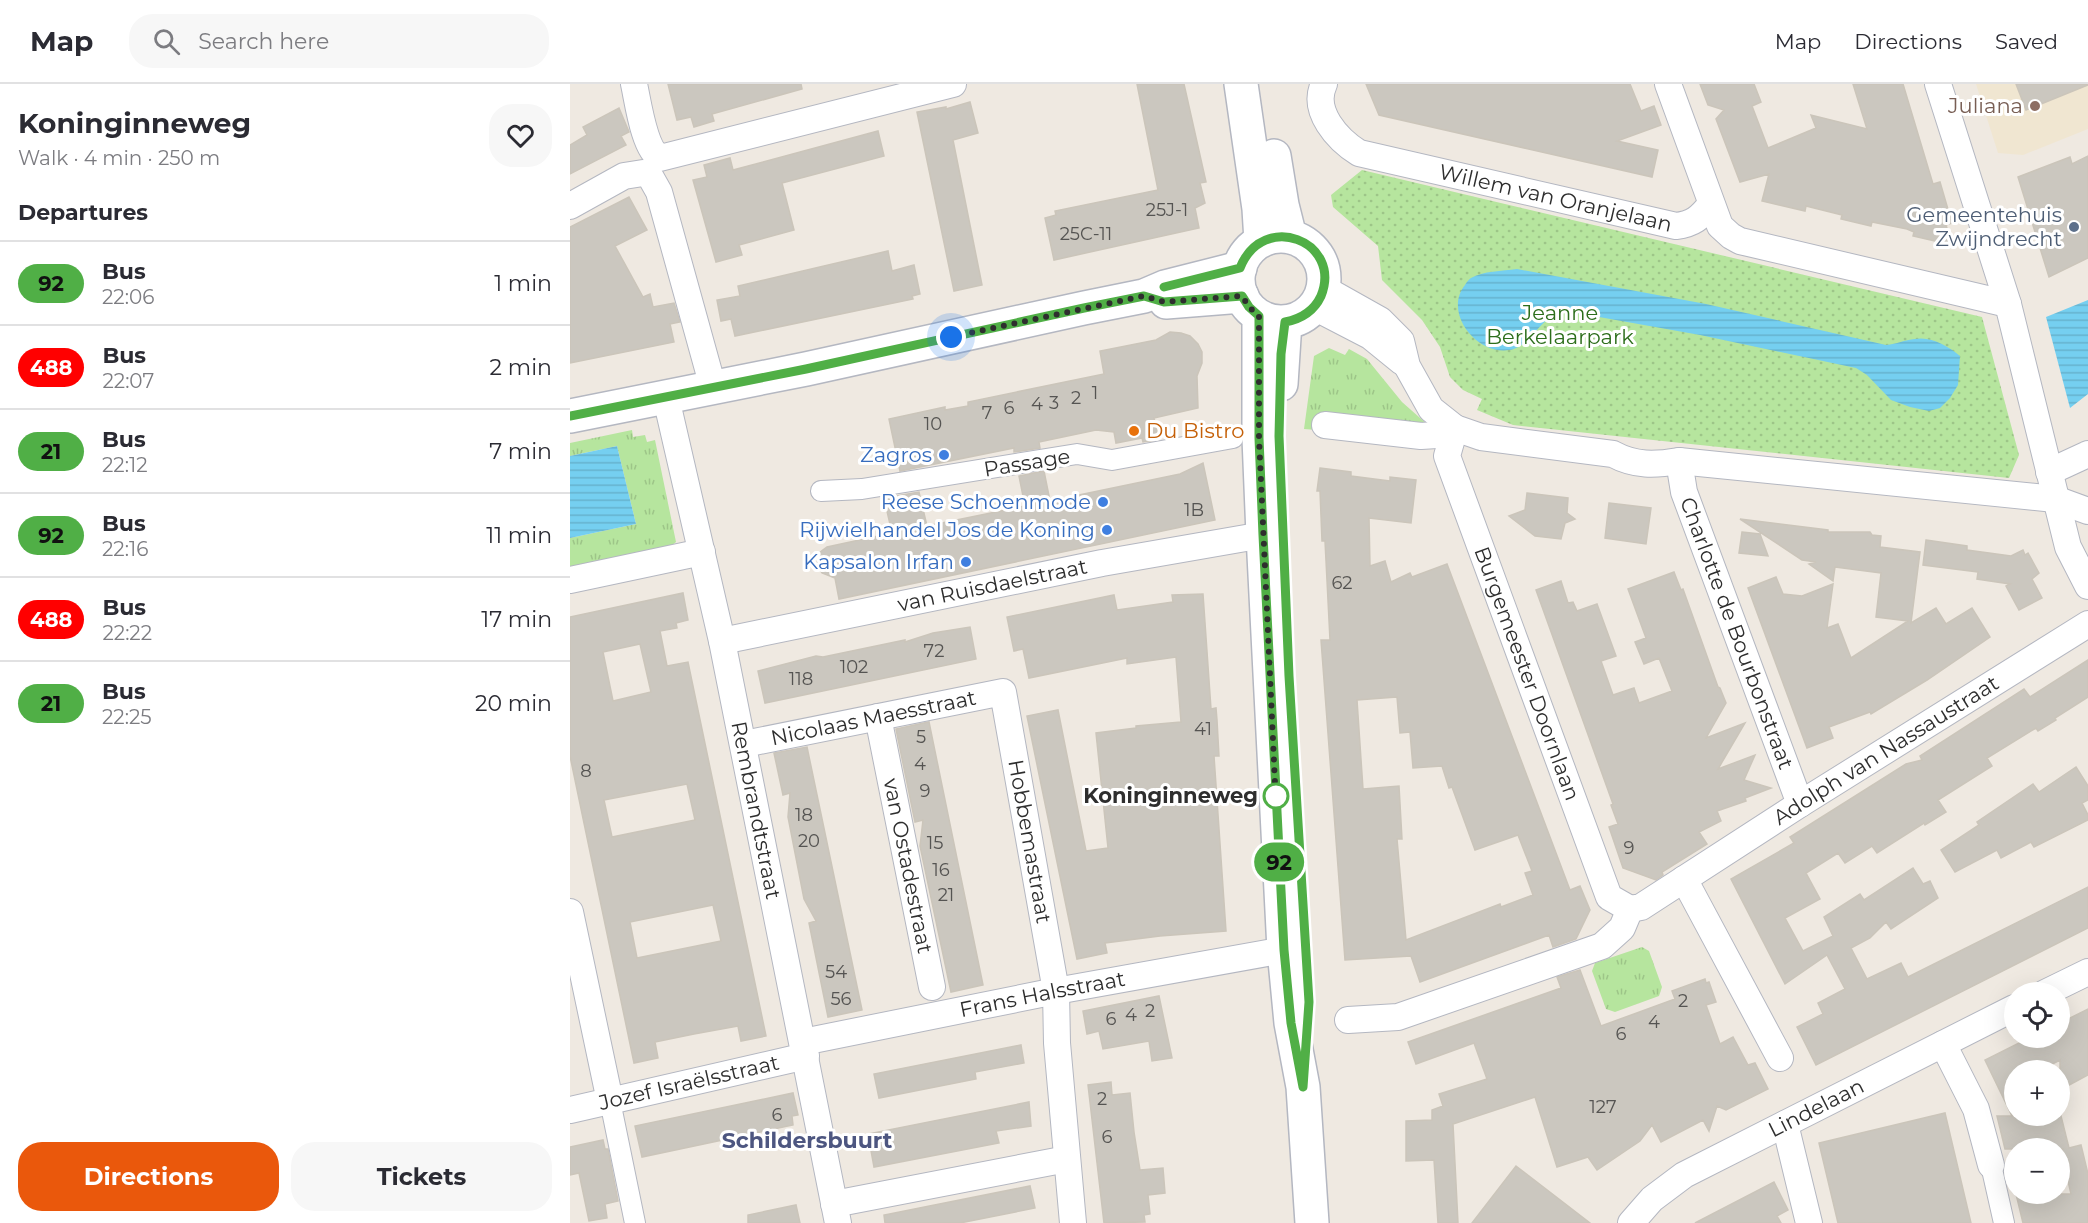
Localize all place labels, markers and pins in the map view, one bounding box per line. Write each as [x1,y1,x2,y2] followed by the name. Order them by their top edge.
[1947,93,2023,118] place label: Juliana
[2028,99,2042,113] marker: Juliana
[1906,202,2062,251] place label: Gemeentehuis Zwijndrecht
[2067,220,2081,234] marker: Gemeentehuis Zwijndrecht
[1146,418,1245,443] place label: Du Bistro
[1127,424,1141,438] marker: Du Bistro
[860,442,932,467] place label: Zagros
[937,448,951,462] marker: Zagros
[881,489,1091,514] place label: Reese Schoenmode
[1096,495,1110,509] marker: Reese Schoenmode
[799,517,1095,542] place label: Rijwielhandel Jos de Koning
[1100,523,1114,537] marker: Rijwielhandel Jos de Koning
[803,549,954,574] place label: Kapsalon Irfan
[959,555,973,569] marker: Kapsalon Irfan
[1083,783,1258,808] place label: Koninginneweg
[1263,783,1289,809] marker: Koninginneweg

